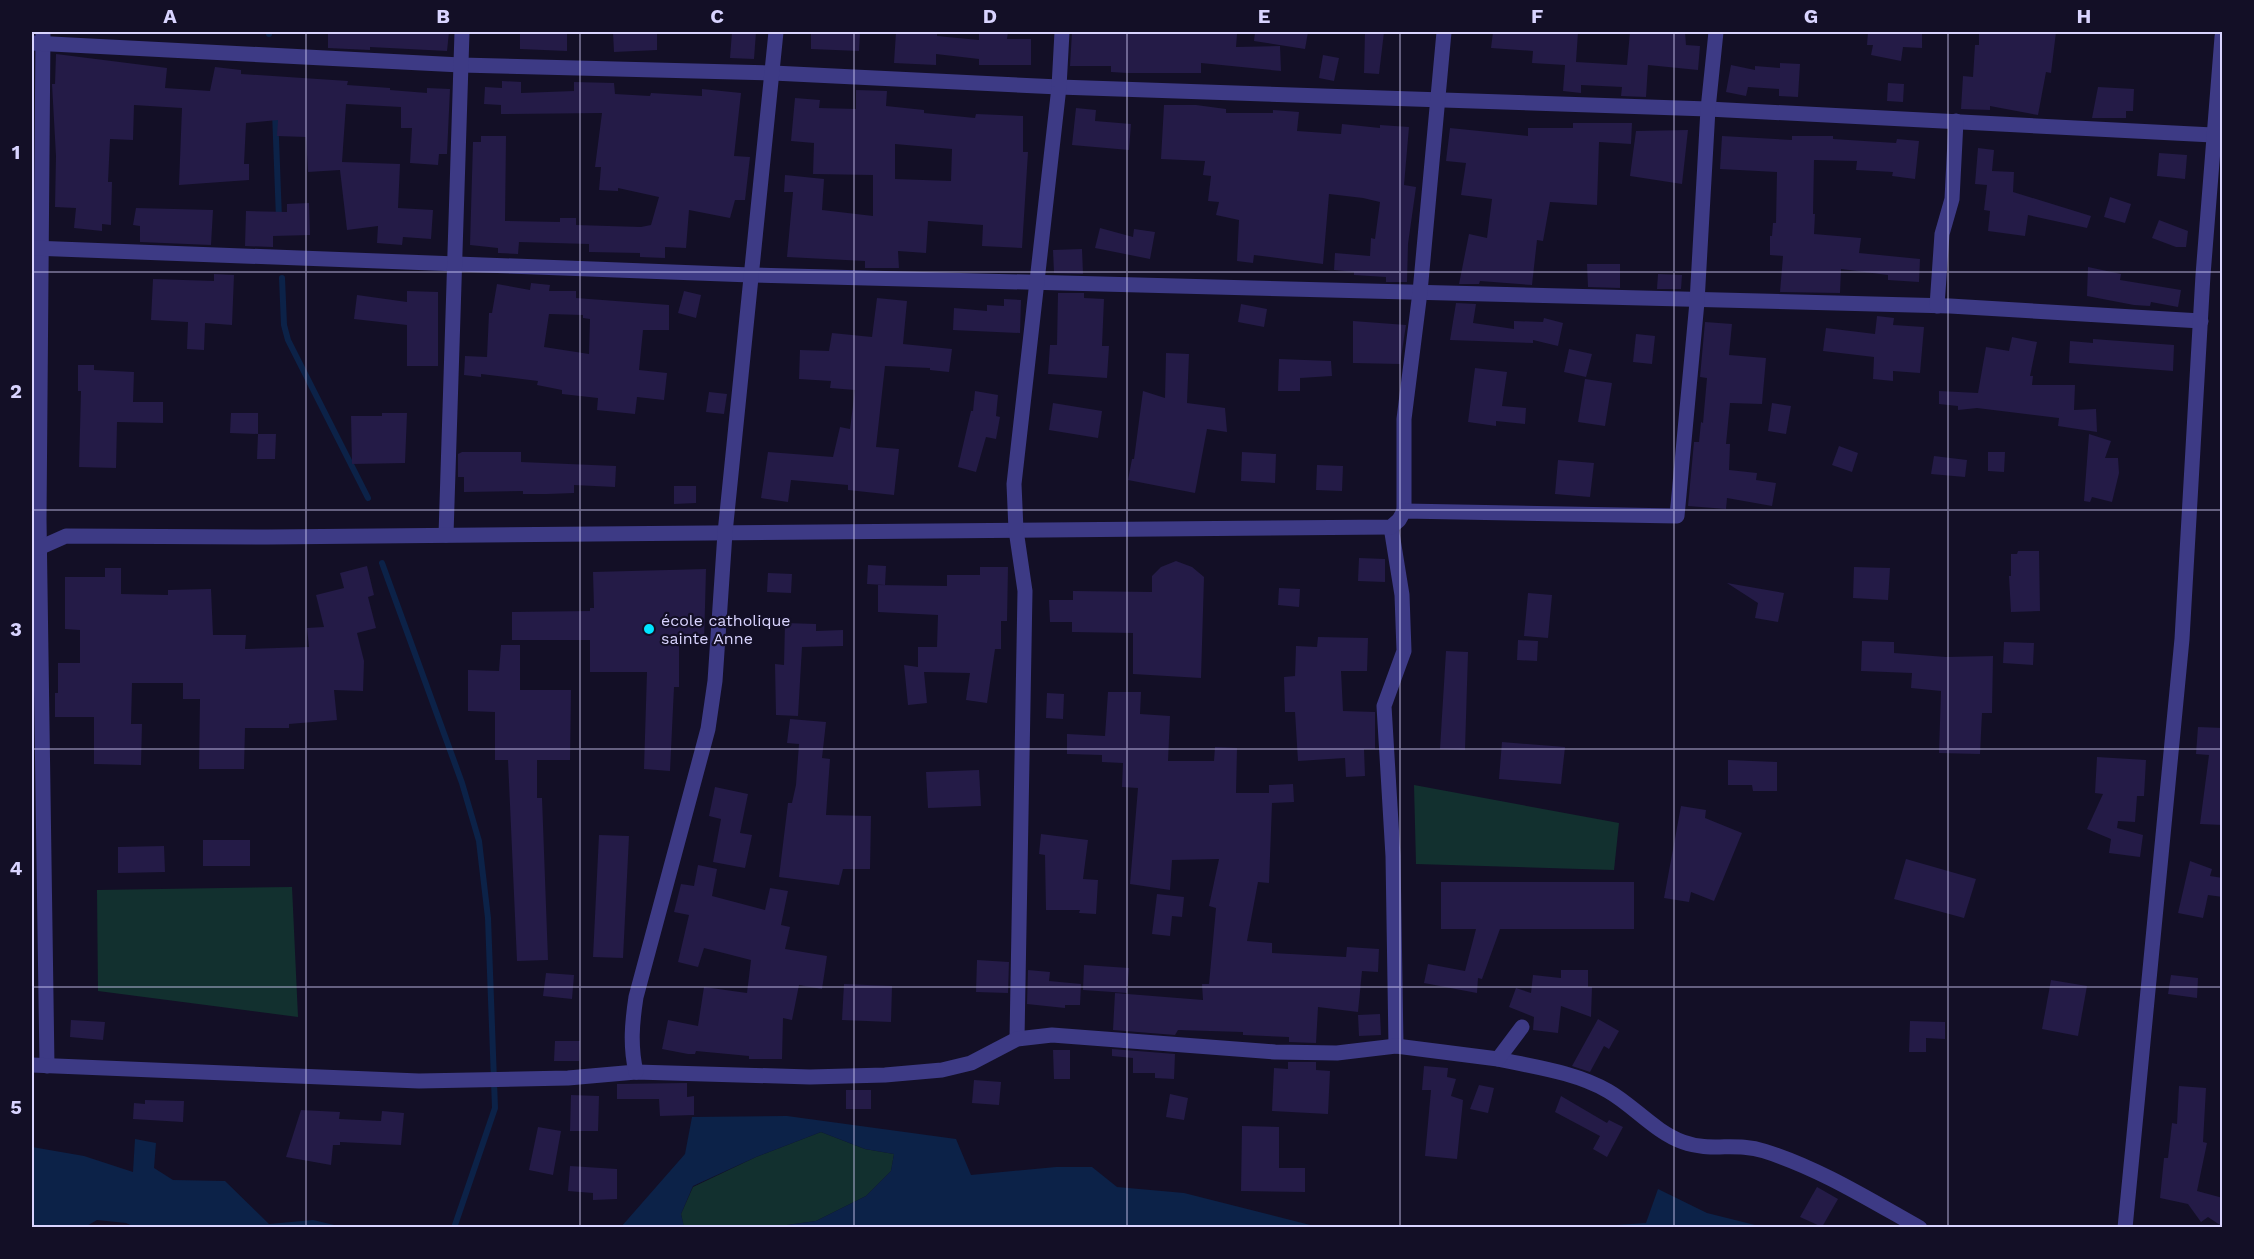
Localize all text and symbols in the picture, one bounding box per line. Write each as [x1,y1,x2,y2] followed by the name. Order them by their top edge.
[163,4,177,28] text: A
[436,4,450,28] text: B
[710,4,724,28] text: C
[983,4,997,28] text: D
[1258,4,1270,28] text: E
[1531,4,1543,28] text: F
[1804,4,1818,28] text: G
[2077,4,2091,28] text: H
[12,140,20,164] text: 1
[10,379,22,403] text: 2
[661,611,791,648] place label: école catholique sainte Anne
[10,617,22,641] text: 3
[642,622,656,636] marker: école catholique sainte Anne
[10,856,23,880] text: 4
[10,1095,22,1119] text: 5

